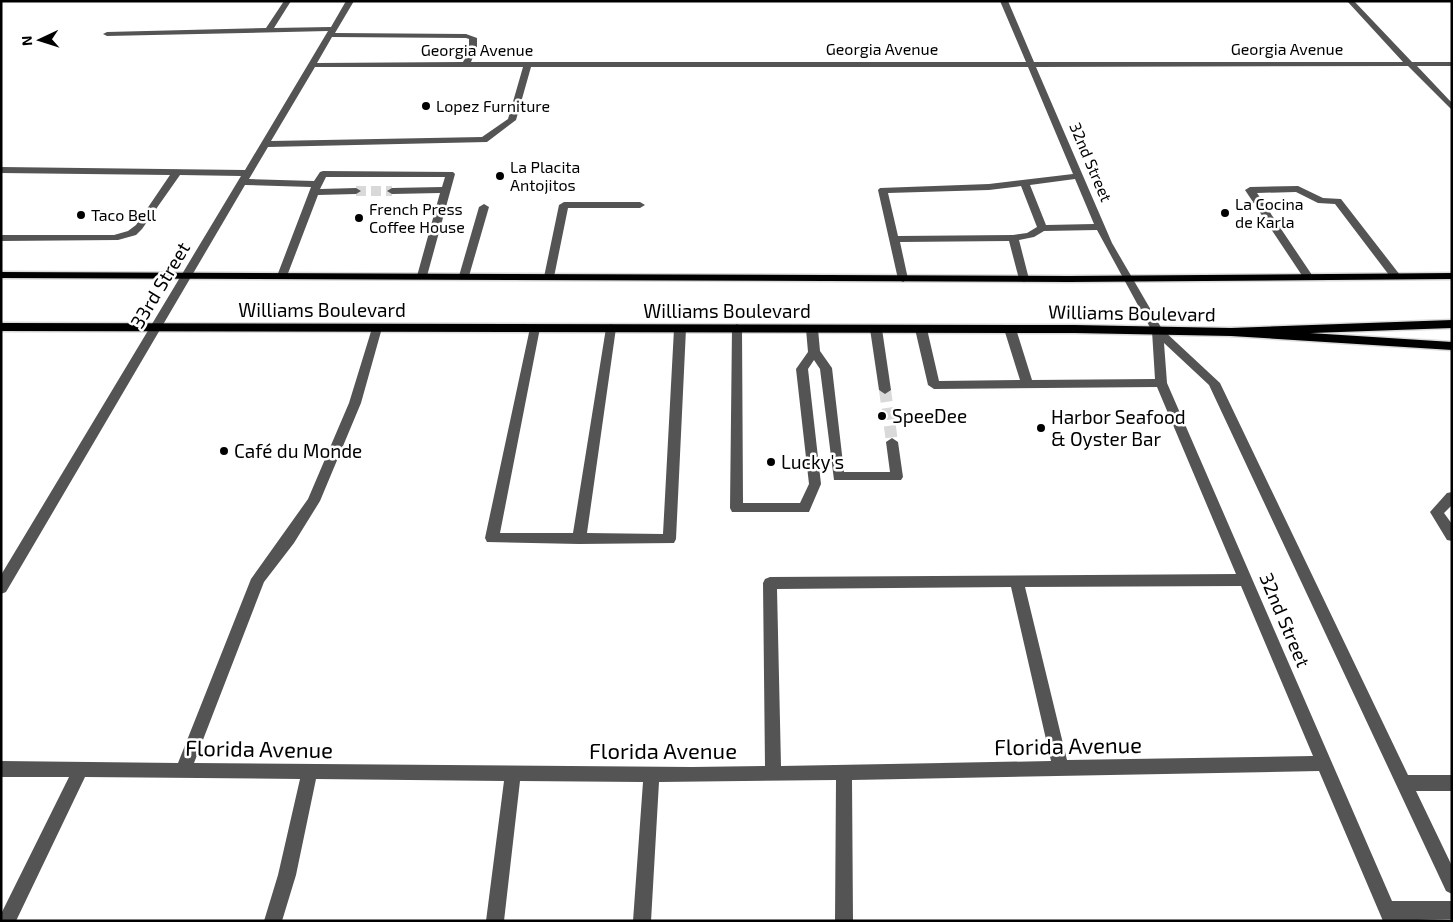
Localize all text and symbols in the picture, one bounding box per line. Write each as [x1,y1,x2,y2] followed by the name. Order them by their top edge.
[15,15,65,65] north arrow
[18,35,35,47] text: N
[826,39,938,58] street label: Georgia Avenue
[1231,39,1343,58] street label: Georgia Avenue
[421,40,533,59] street label: Georgia Avenue
[436,96,550,115] place label: Lopez Furniture
[420,100,432,112] marker: Lopez Furniture
[1066,119,1117,204] street label: 32nd Street
[510,157,580,195] place label: La Placita Antojitos
[494,170,506,182] marker: La Placita Antojitos
[1235,194,1304,231] place label: La Cocina de Karla
[369,199,465,236] place label: French Press Coffee House
[91,205,156,224] place label: Taco Bell
[1219,207,1231,219] marker: La Cocina de Karla
[75,209,87,221] marker: Taco Bell
[353,212,365,224] marker: French Press Coffee House
[125,237,194,332] street label: 33rd Street
[238,298,406,321] street label: Williams Boulevard
[643,299,811,322] street label: Williams Boulevard
[1048,300,1216,325] street label: Williams Boulevard
[892,404,967,427] place label: SpeeDee
[1051,405,1186,450] place label: Harbor Seafood & Oyster Bar
[876,410,888,422] marker: SpeeDee
[1035,422,1047,434] marker: Harbor Seafood & Oyster Bar
[234,439,362,462] place label: Café du Monde
[218,445,230,457] marker: Café du Monde
[781,450,844,473] place label: Lucky's
[765,456,777,468] marker: Lucky's
[1255,569,1316,670] street label: 32nd Street
[994,731,1142,759] street label: Florida Avenue
[185,734,333,762] street label: Florida Avenue
[589,737,737,763] street label: Florida Avenue

